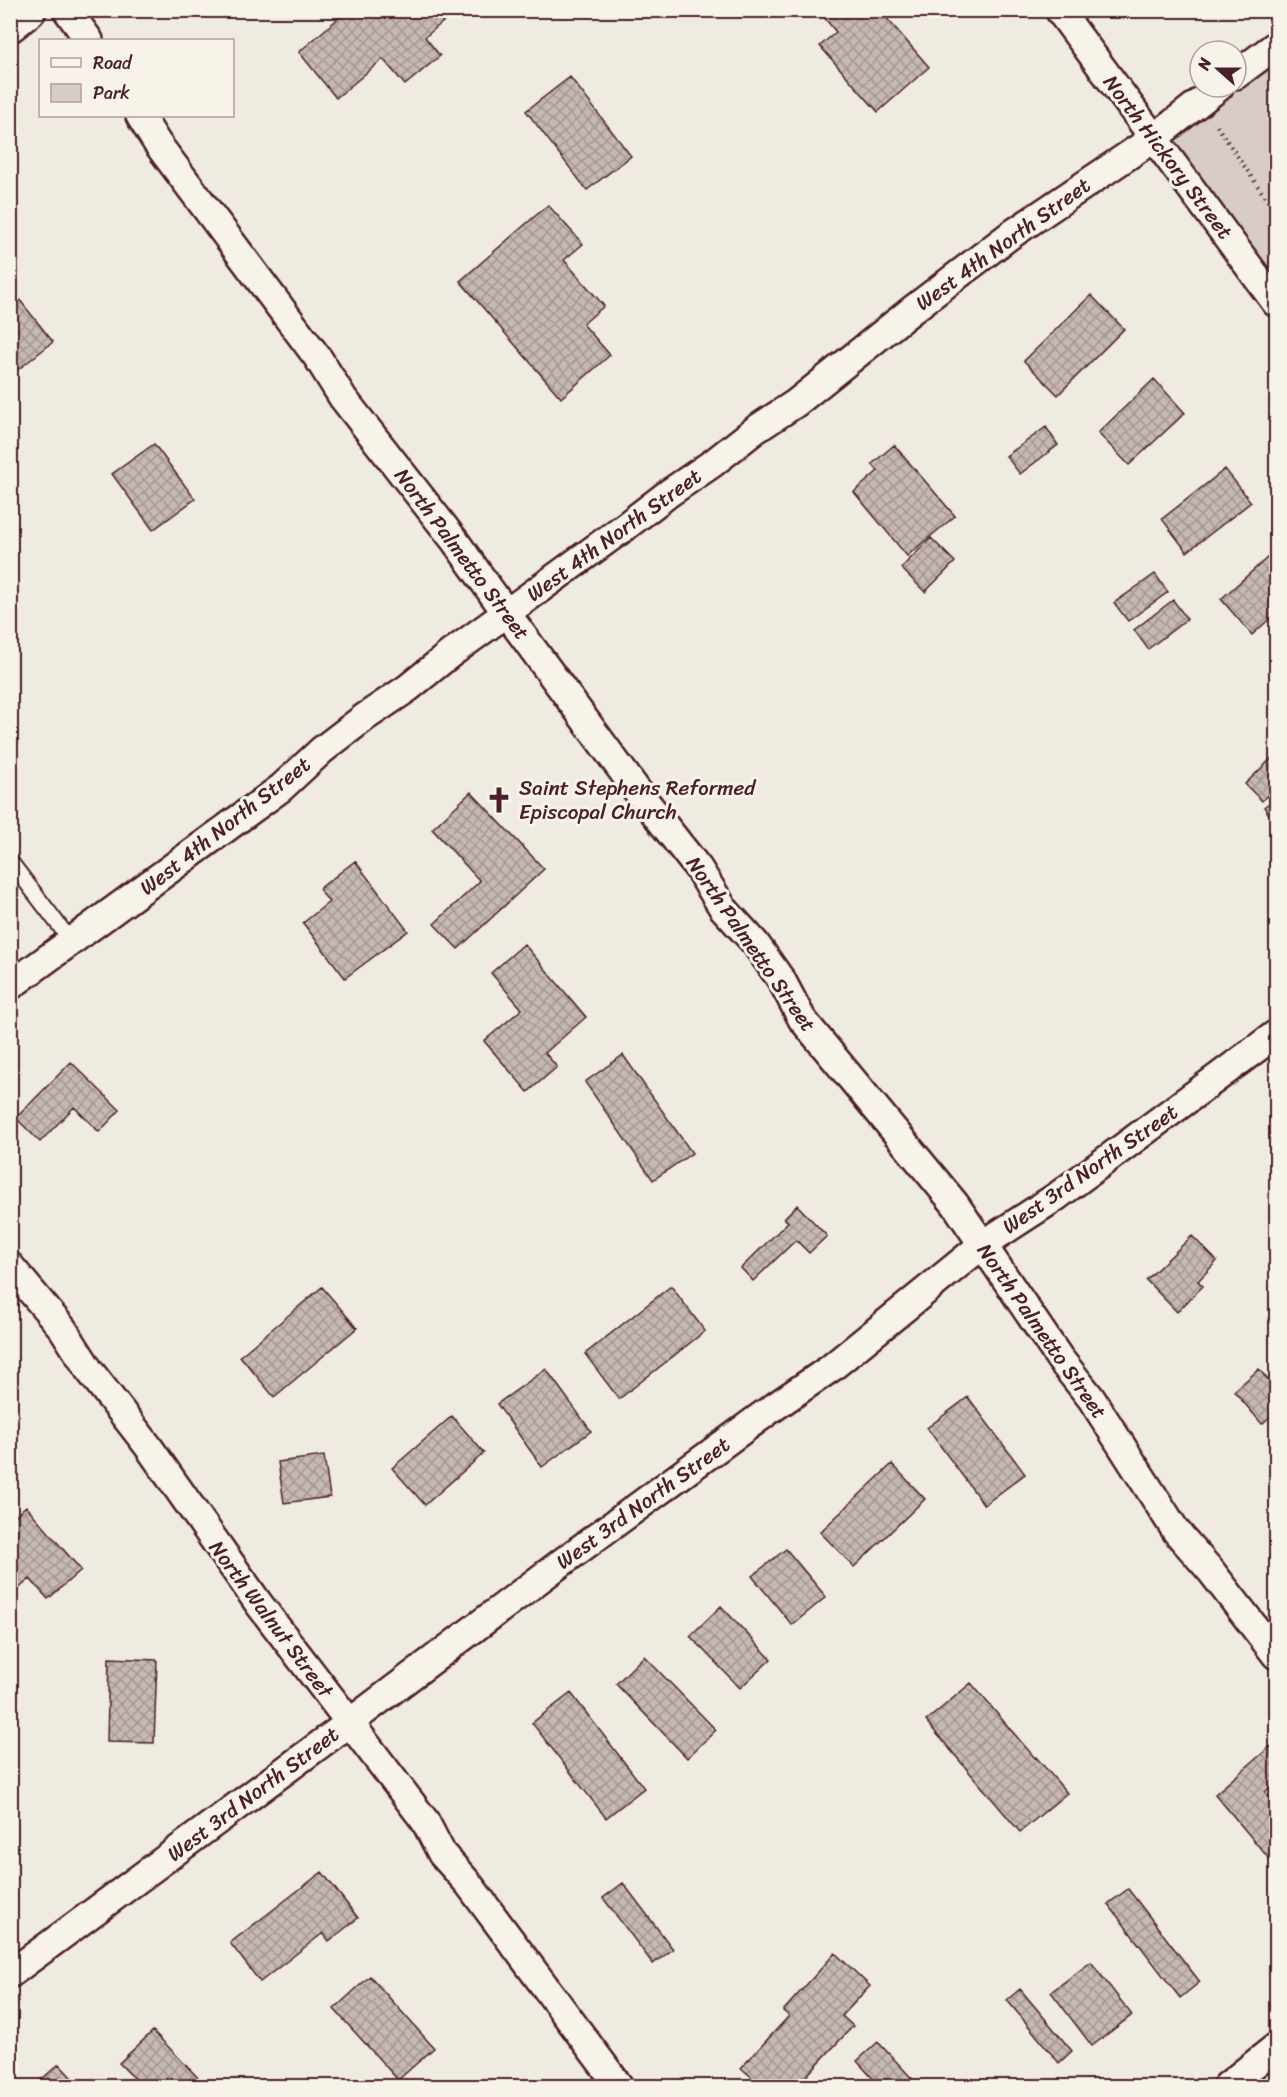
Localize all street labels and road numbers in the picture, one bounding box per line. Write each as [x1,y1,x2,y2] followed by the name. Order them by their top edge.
[1093,66,1243,248] street label: North Hickory Street
[907,167,1099,321] street label: West 4th North Street
[518,458,710,612] street label: West 4th North Street
[384,459,540,649] street label: North Palmetto Street
[131,746,319,906] street label: West 4th North Street
[676,848,826,1040] street label: North Palmetto Street
[994,1094,1186,1244] street label: West 3rd North Street
[967,1235,1117,1427] street label: North Palmetto Street
[548,1426,738,1580] street label: West 3rd North Street
[199,1532,344,1708] street label: North Walnut Street
[158,1716,348,1872] street label: West 3rd North Street

